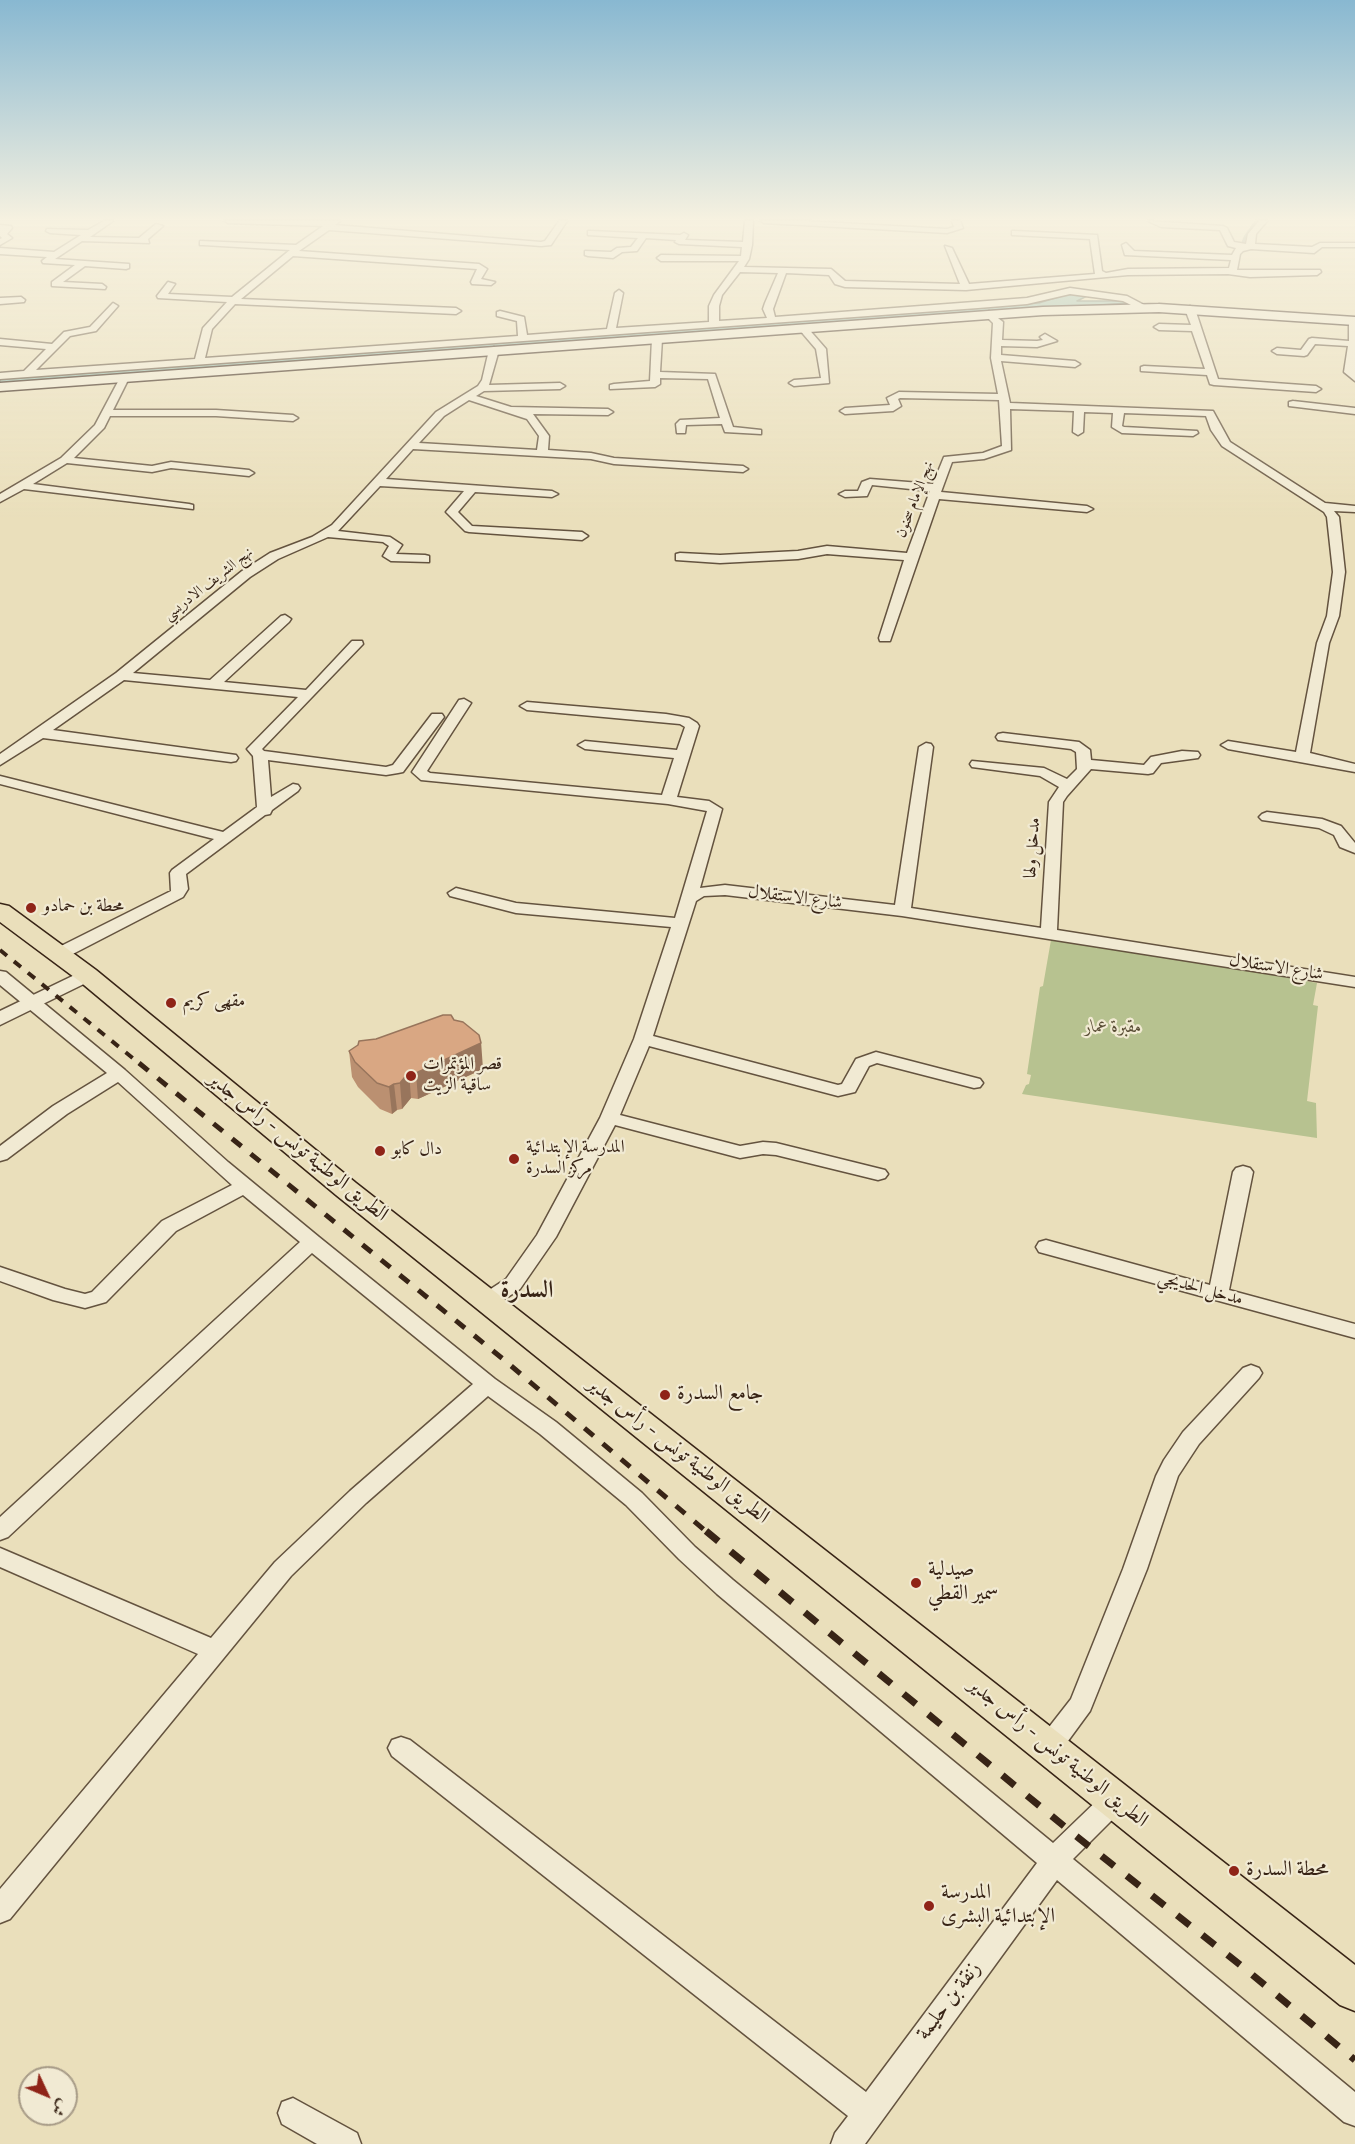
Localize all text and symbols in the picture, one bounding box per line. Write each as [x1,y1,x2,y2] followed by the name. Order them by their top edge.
[893,459,939,541] street label: نهج الإمام سحنون
[161,544,257,626] street label: نهج الشريف الادريسي
[1021,817,1047,879] street label: مدخل ولها
[747,882,843,916] street label: شارع الاستقلال
[43,897,124,919] place label: محطة بن حمادو
[24,901,38,915] marker: محطة بن حمادو
[1227,951,1325,987] street label: شارع الاستقلال
[183,992,245,1014] place label: مقهى كريم
[164,996,178,1010] marker: مقهى كريم
[1084,1018,1142,1040] park label: مقبرة عمار
[423,1055,502,1098] place label: قصر المؤتمرات ساقية الزيت
[202,1068,392,1228] street label: الطريق الوطنية تونس - رأس جدير
[404,1069,418,1083] marker: قصر المؤتمرات ساقية الزيت
[526,1138,625,1180] place label: المدرسة الإبتدائية مركز السدرة
[392,1140,442,1162] place label: دال كابو
[373,1144,387,1158] marker: دال كابو
[507,1152,521,1166] marker: المدرسة الإبتدائية مركز السدرة
[1155,1268,1245,1312] street label: مدخل الحديجي
[501,1279,553,1307] district label: السدرة
[581,1373,773,1531] street label: الطريق الوطنية تونس - رأس جدير
[677,1382,763,1408] place label: جامع السدرة
[658,1388,672,1402] marker: جامع السدرة
[928,1558,998,1608] place label: صيدلية سمير القطي
[909,1576,923,1590] marker: صيدلية سمير القطي
[962,1674,1152,1834] street label: الطريق الوطنية تونس - رأس جدير
[1246,1858,1329,1884] place label: محطة السدرة
[1227,1864,1241,1878] marker: محطة السدرة
[941,1881,1055,1931] place label: المدرسة الإبتدائية البشرى
[922,1899,936,1913] marker: المدرسة الإبتدائية البشرى
[912,1958,988,2046] street label: زنقة بن حليمة
[18,2066,78,2126] north arrow
[46,2094,73,2120] text: ش

